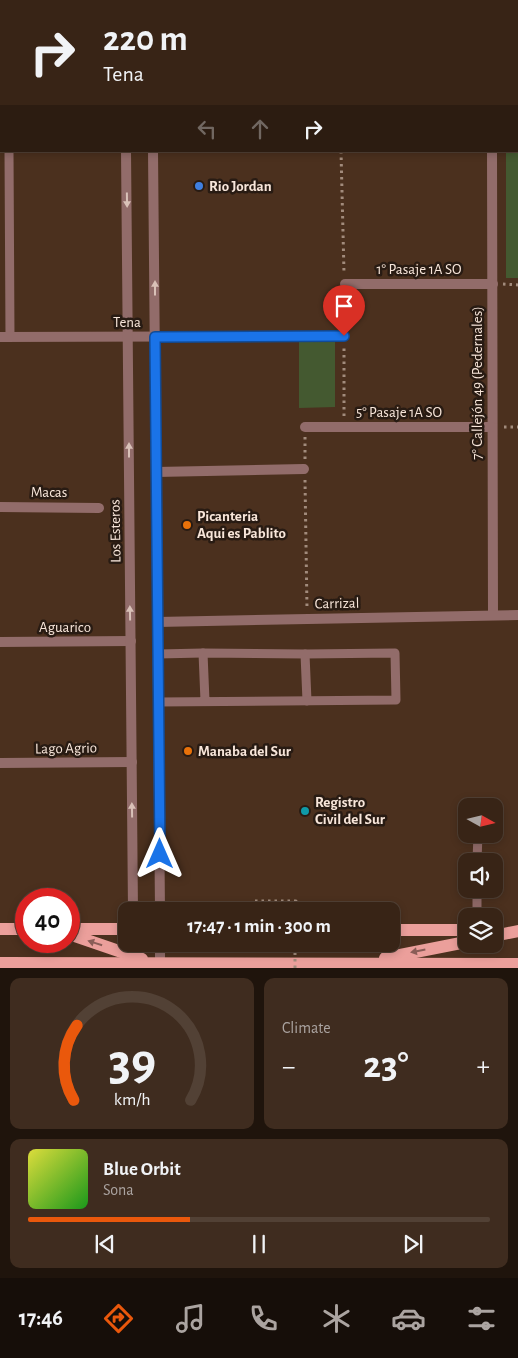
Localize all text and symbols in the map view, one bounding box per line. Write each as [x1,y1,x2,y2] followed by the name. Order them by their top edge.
[20,20,85,85] icon: right
[103,22,188,57] text: 220 m
[103,63,144,85] text: Tena
[193,115,221,143] icon: left
[246,115,274,143] icon: ahead
[299,115,327,143] icon: right
[209,179,272,194] place label: Rio Jordan
[193,180,205,192] marker: Rio Jordan
[123,192,131,208] one-way arrow
[376,262,462,277] street label: 1° Pasaje 1A SO
[151,280,159,296] one-way arrow
[323,285,365,336] pin
[330,292,358,320] icon: arrive
[470,306,485,460] street label: 7° Callejón 49 (Pedernales)
[113,315,141,330] street label: Tena
[356,405,442,420] street label: 5° Pasaje 1A SO
[125,442,133,458] one-way arrow
[31,485,67,500] street label: Macas
[107,499,124,563] street label: Los Esteros
[197,509,286,541] place label: Picanteria Aqui es Pablito
[181,519,193,531] marker: Picanteria Aqui es Pablito
[315,596,359,611] street label: Carrizal
[126,604,134,620] one-way arrow
[39,620,91,635] street label: Aguarico
[35,740,97,757] street label: Lago Agrio
[198,744,292,759] place label: Manaba del Sur
[182,745,194,757] marker: Manaba del Sur
[315,795,386,827] place label: Registro Civil del Sur
[458,798,502,842] north arrow
[458,798,503,953] map controls
[128,802,136,818] one-way arrow
[299,805,311,817] marker: Registro Civil del Sur
[133,827,185,879] position arrow
[458,853,503,898] button: sound
[15,888,80,953] speed limit sign: 40
[458,908,503,953] button: layers
[187,917,331,936] text: 17:47 · 1 min · 300 m
[87,939,102,946] one-way arrow
[410,948,426,956] one-way arrow
[282,1020,331,1036] text: Climate
[108,1037,156,1089] text: 39
[363,1047,409,1085] text: 23°
[282,1053,295,1081] text: −
[477,1053,490,1081] text: +
[114,1091,150,1109] text: km/h
[103,1160,181,1179] text: Blue Orbit
[103,1182,134,1198] text: Sona
[91,1230,119,1258] icon: previous
[245,1230,273,1258] icon: pause
[399,1230,427,1258] icon: next
[101,1301,136,1336] icon: directions
[173,1301,208,1336] icon: music
[246,1301,281,1336] icon: phone
[319,1301,354,1336] icon: climate
[391,1301,426,1336] icon: car
[464,1301,499,1336] icon: filters
[19,1307,63,1329] text: 17:46

